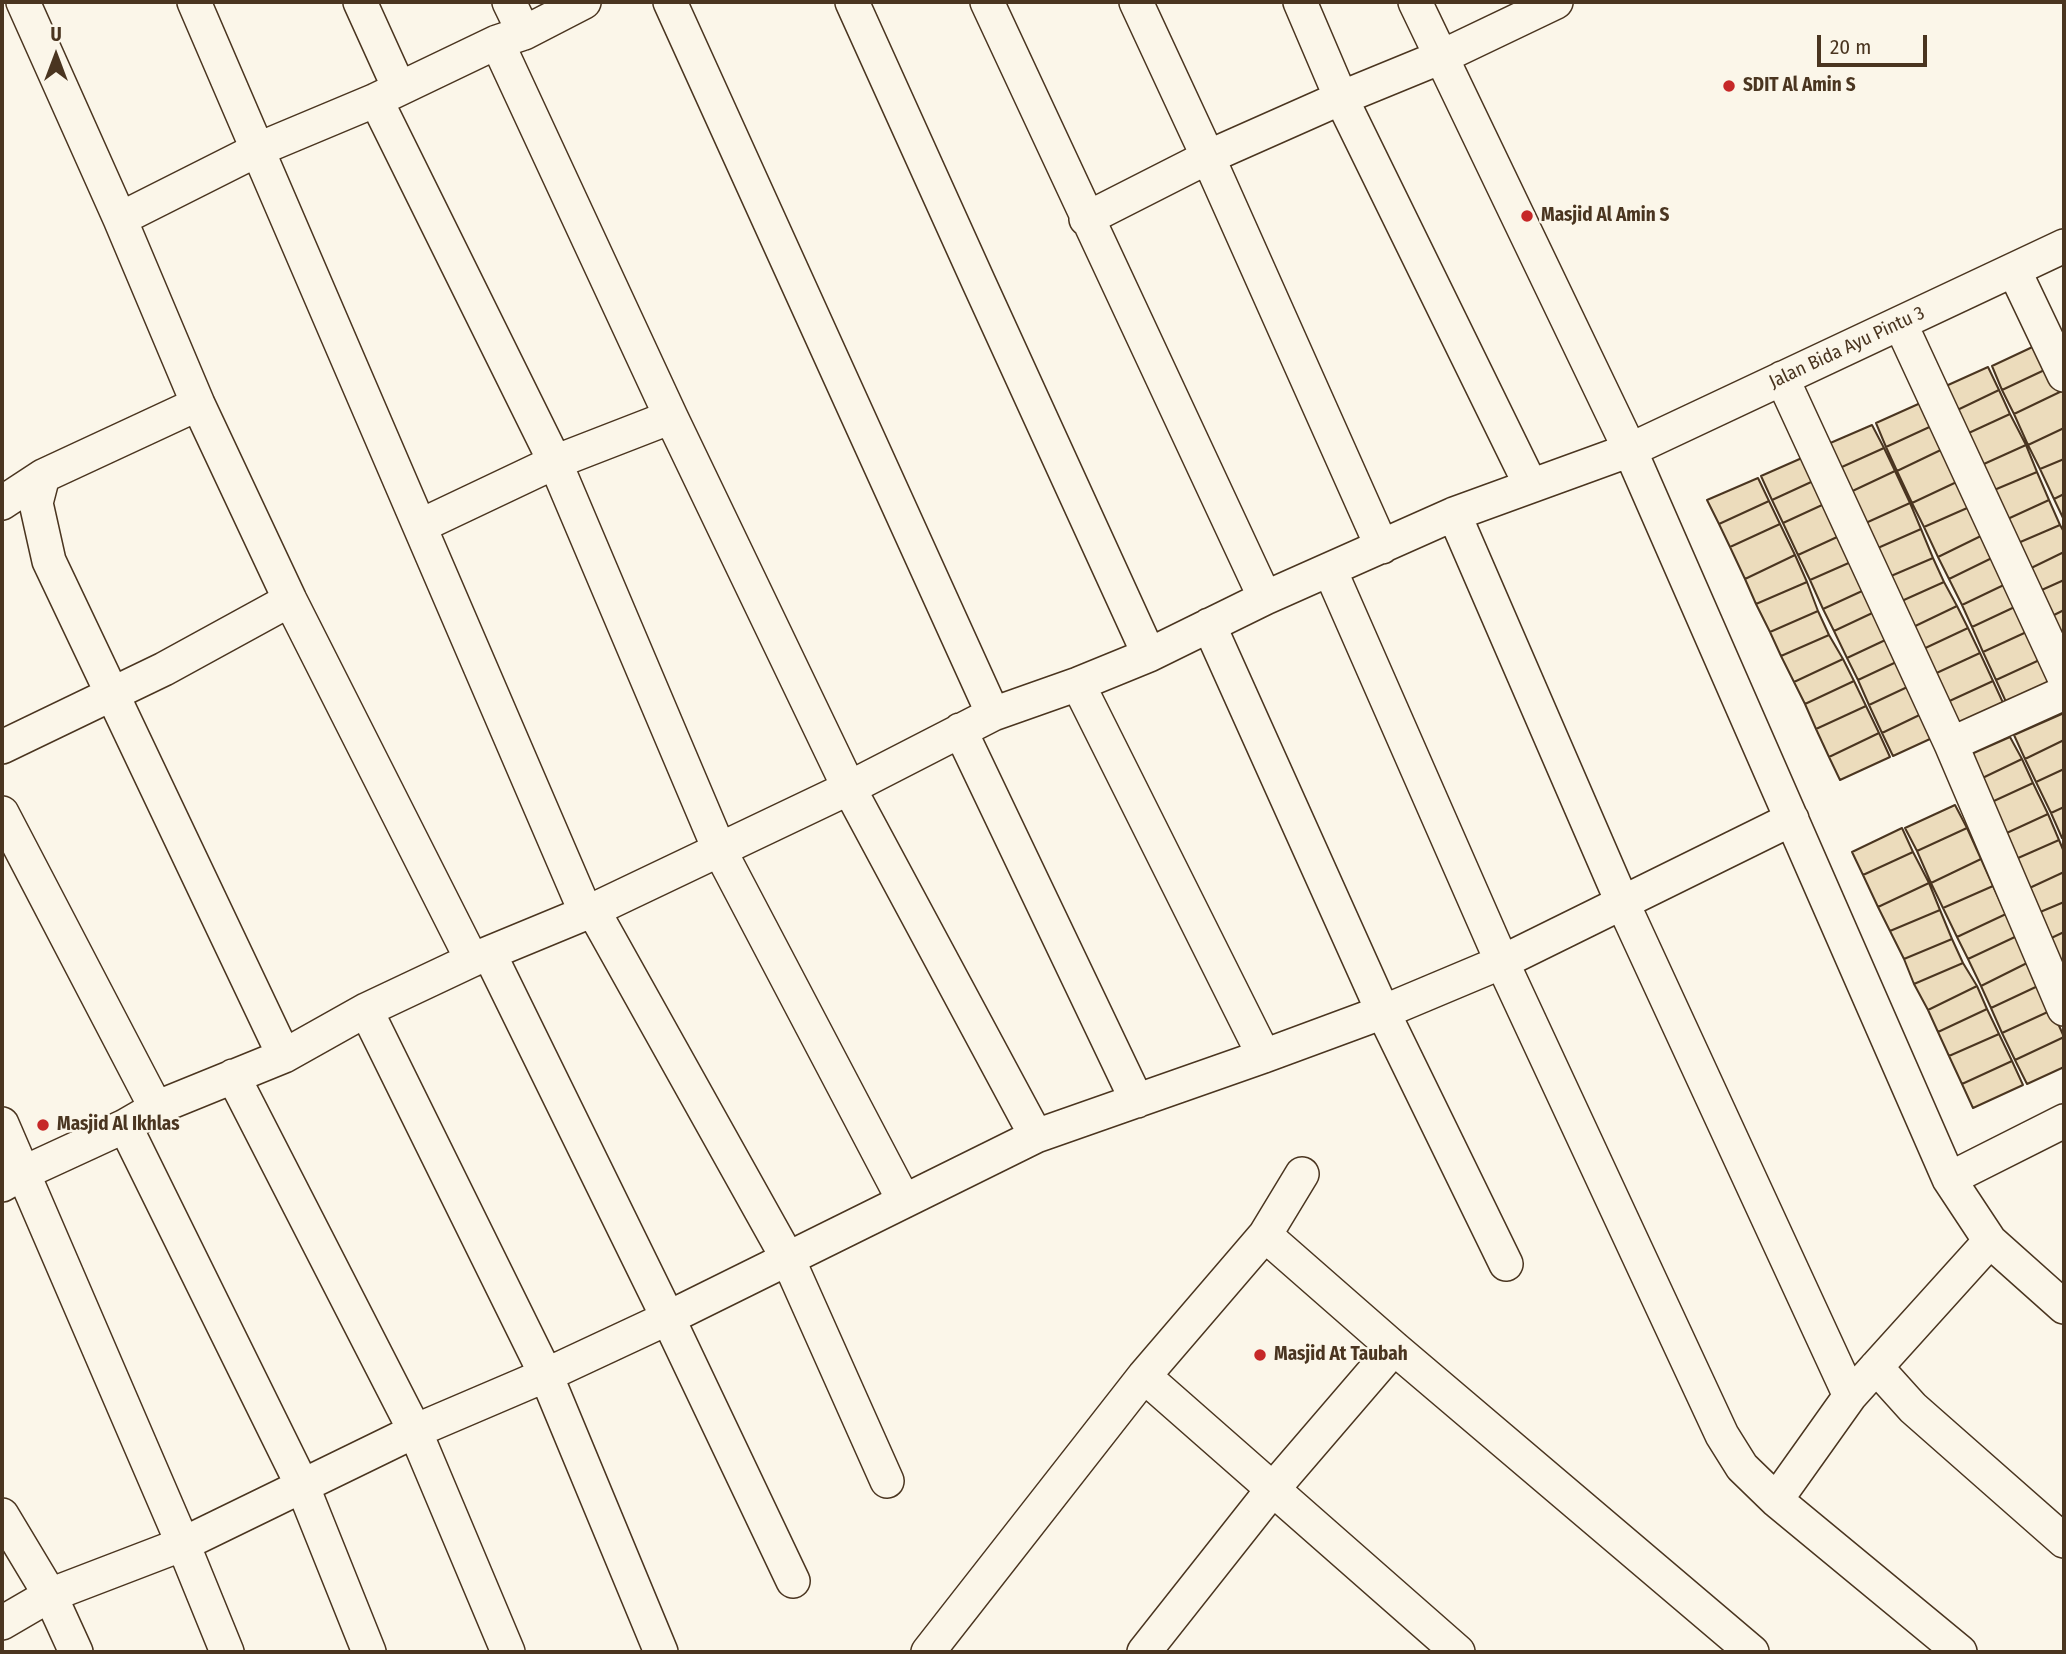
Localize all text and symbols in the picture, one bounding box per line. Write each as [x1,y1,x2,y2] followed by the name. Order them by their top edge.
[21,21,91,91] north arrow
[1821,21,1931,65] scale bar
[50,23,62,46] text: U
[1830,34,1871,60] text: 20 m
[1743,75,1855,97] place label: SDIT Al Amin S
[1721,78,1737,94] marker: SDIT Al Amin S
[1541,205,1669,227] place label: Masjid Al Amin S
[1519,208,1535,224] marker: Masjid Al Amin S
[1766,302,1928,394] street label: Jalan Bida Ayu Pintu 3
[57,1114,179,1136] place label: Masjid Al Ikhlas
[35,1117,51,1133] marker: Masjid Al Ikhlas
[1274,1344,1408,1366] place label: Masjid At Taubah
[1252,1347,1268,1363] marker: Masjid At Taubah

